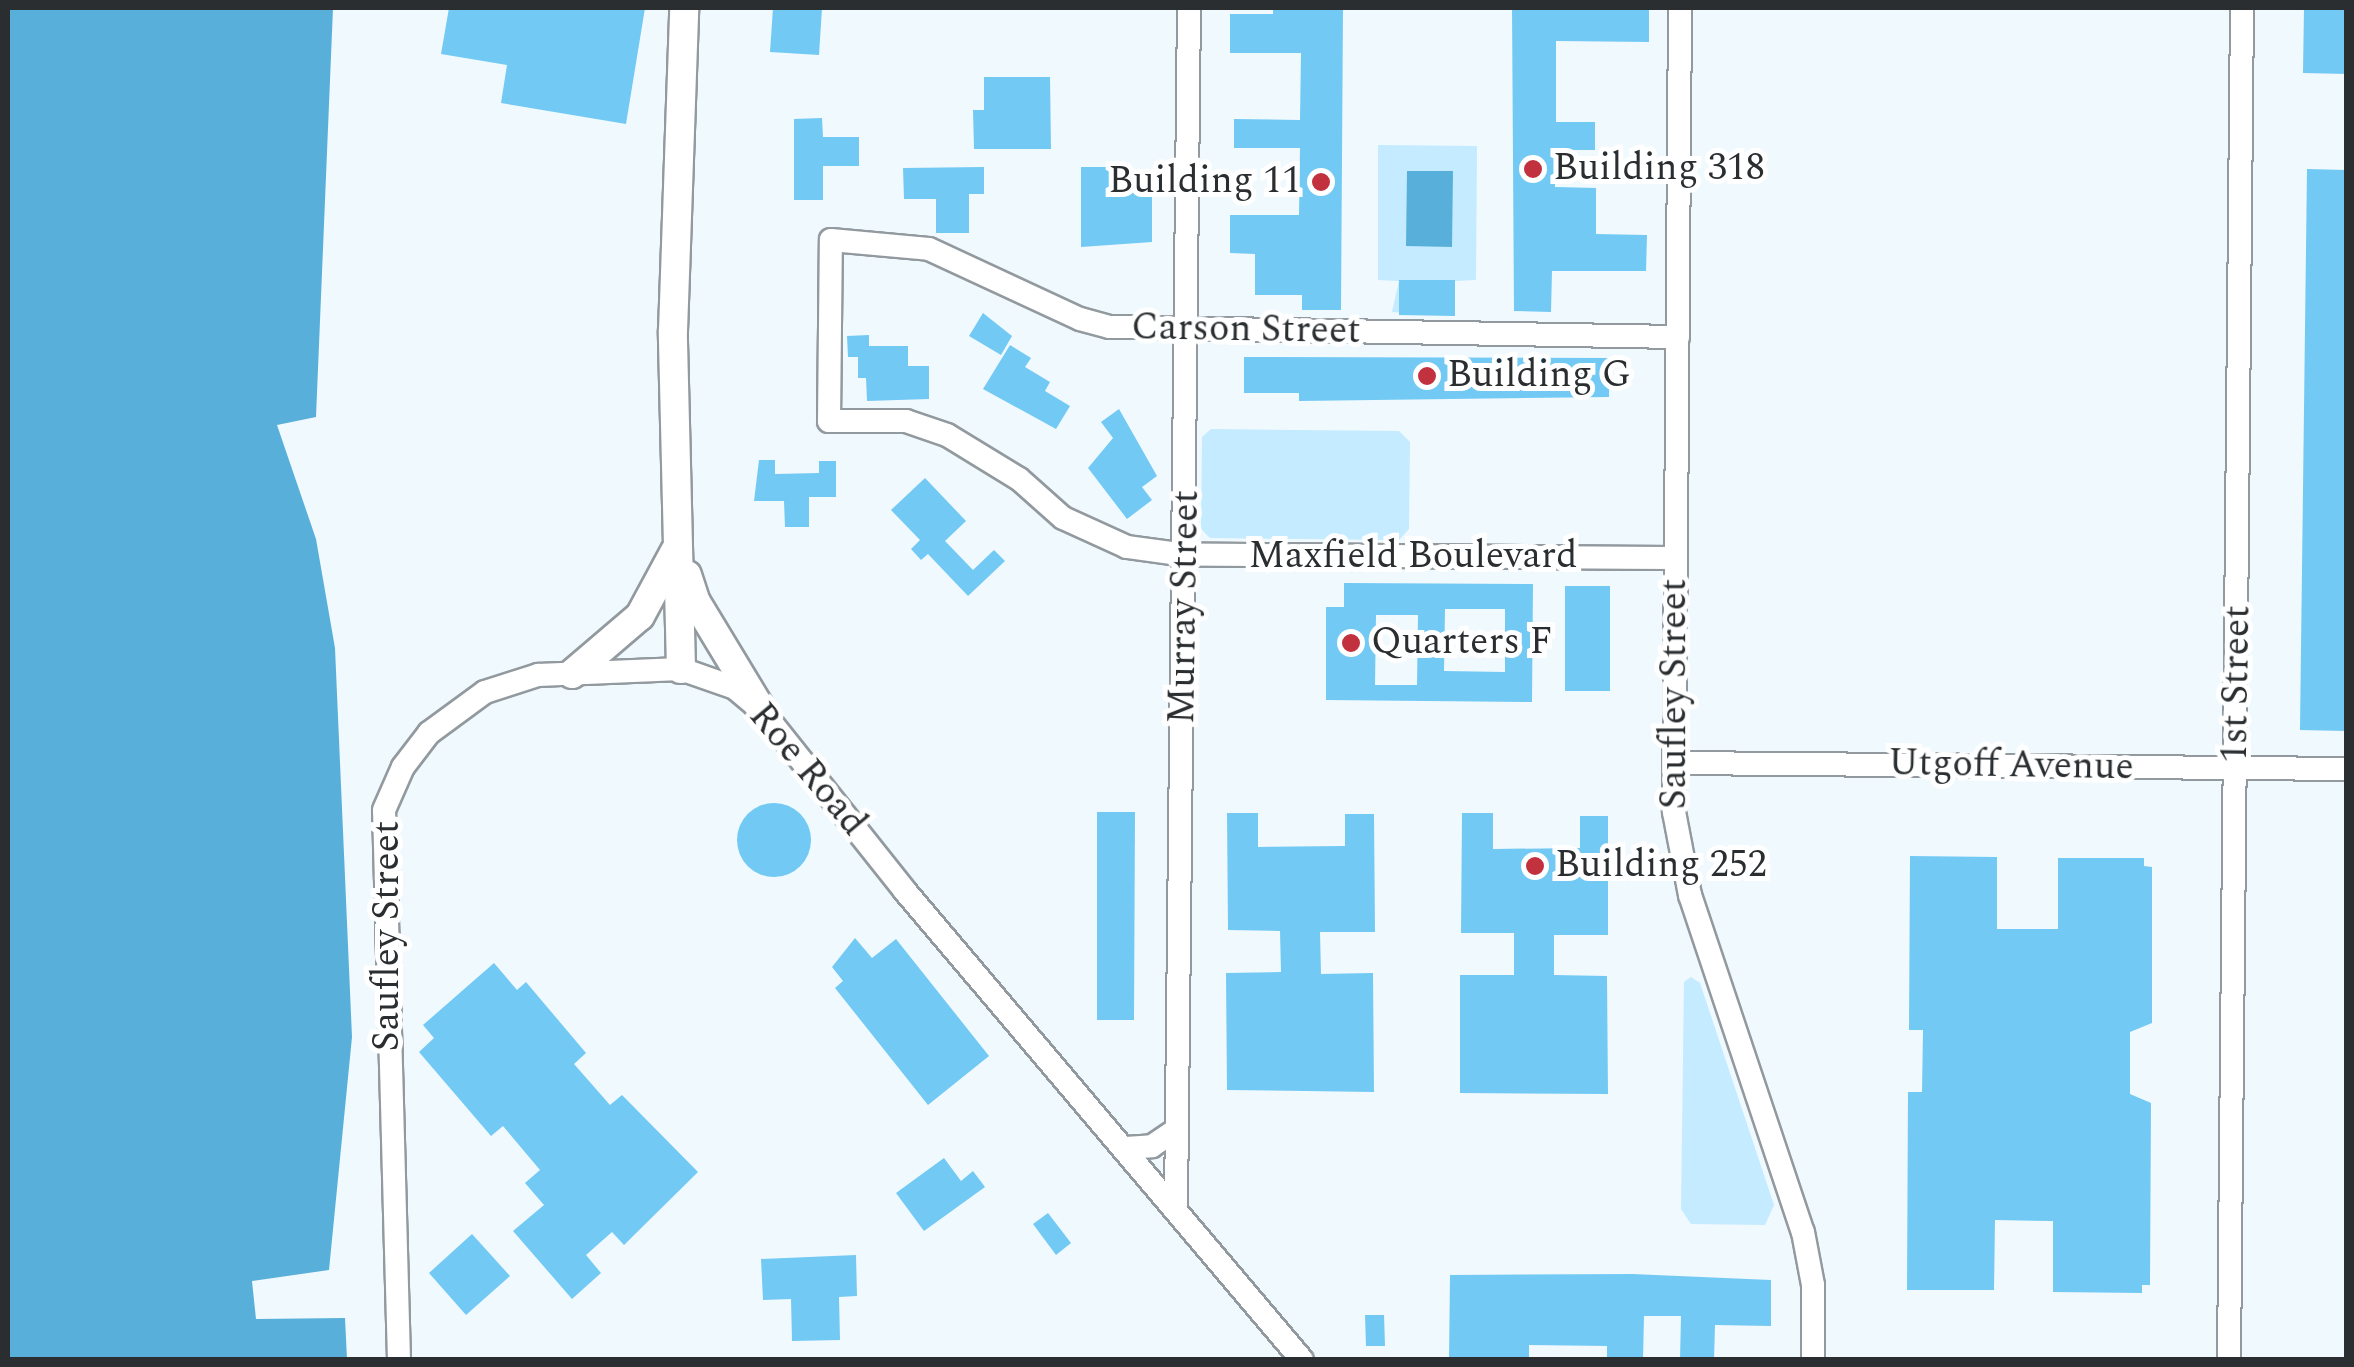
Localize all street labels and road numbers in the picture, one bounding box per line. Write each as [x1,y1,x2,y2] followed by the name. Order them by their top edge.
[1131,305,1361,355] street label: Carson Street
[1160,490,1210,724] street label: Murray Street
[1249,534,1577,580] street label: Maxfield Boulevard
[1652,579,1698,809] street label: Saufley Street
[2213,605,2261,763] street label: 1st Street
[738,694,876,846] street label: Roe Road
[1888,741,2134,791] street label: Utgoff Avenue
[365,821,411,1051] street label: Saufley Street

